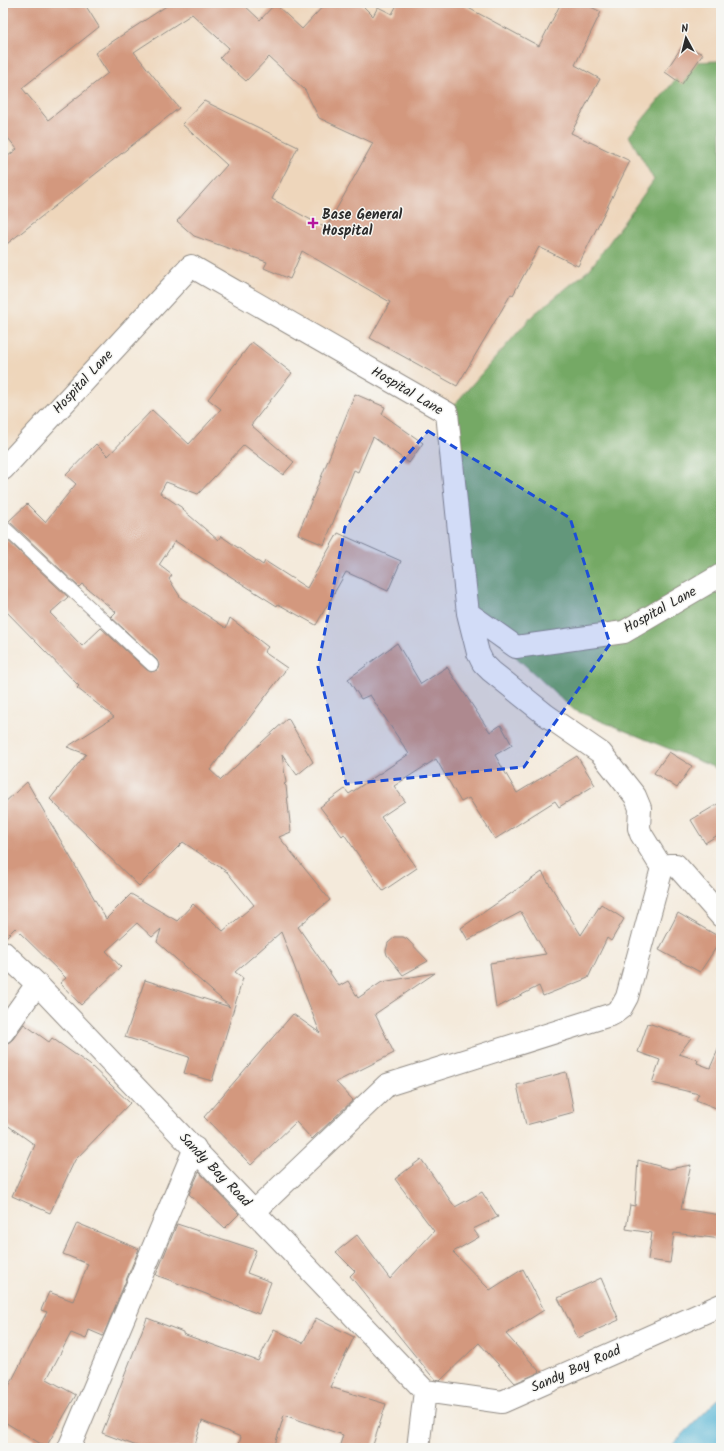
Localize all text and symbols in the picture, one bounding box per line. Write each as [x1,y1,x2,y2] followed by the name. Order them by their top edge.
[666,18,706,58] north arrow
[680,20,689,38] text: N
[322,204,403,242] place label: Base General Hospital
[307,217,319,229] marker: Base General Hospital
[47,344,119,419] street label: Hospital Lane
[367,361,448,422] street label: Hospital Lane
[619,580,701,639] street label: Hospital Lane
[174,1128,257,1213] street label: Sandy Bay Road
[528,1339,625,1399] street label: Sandy Bay Road

